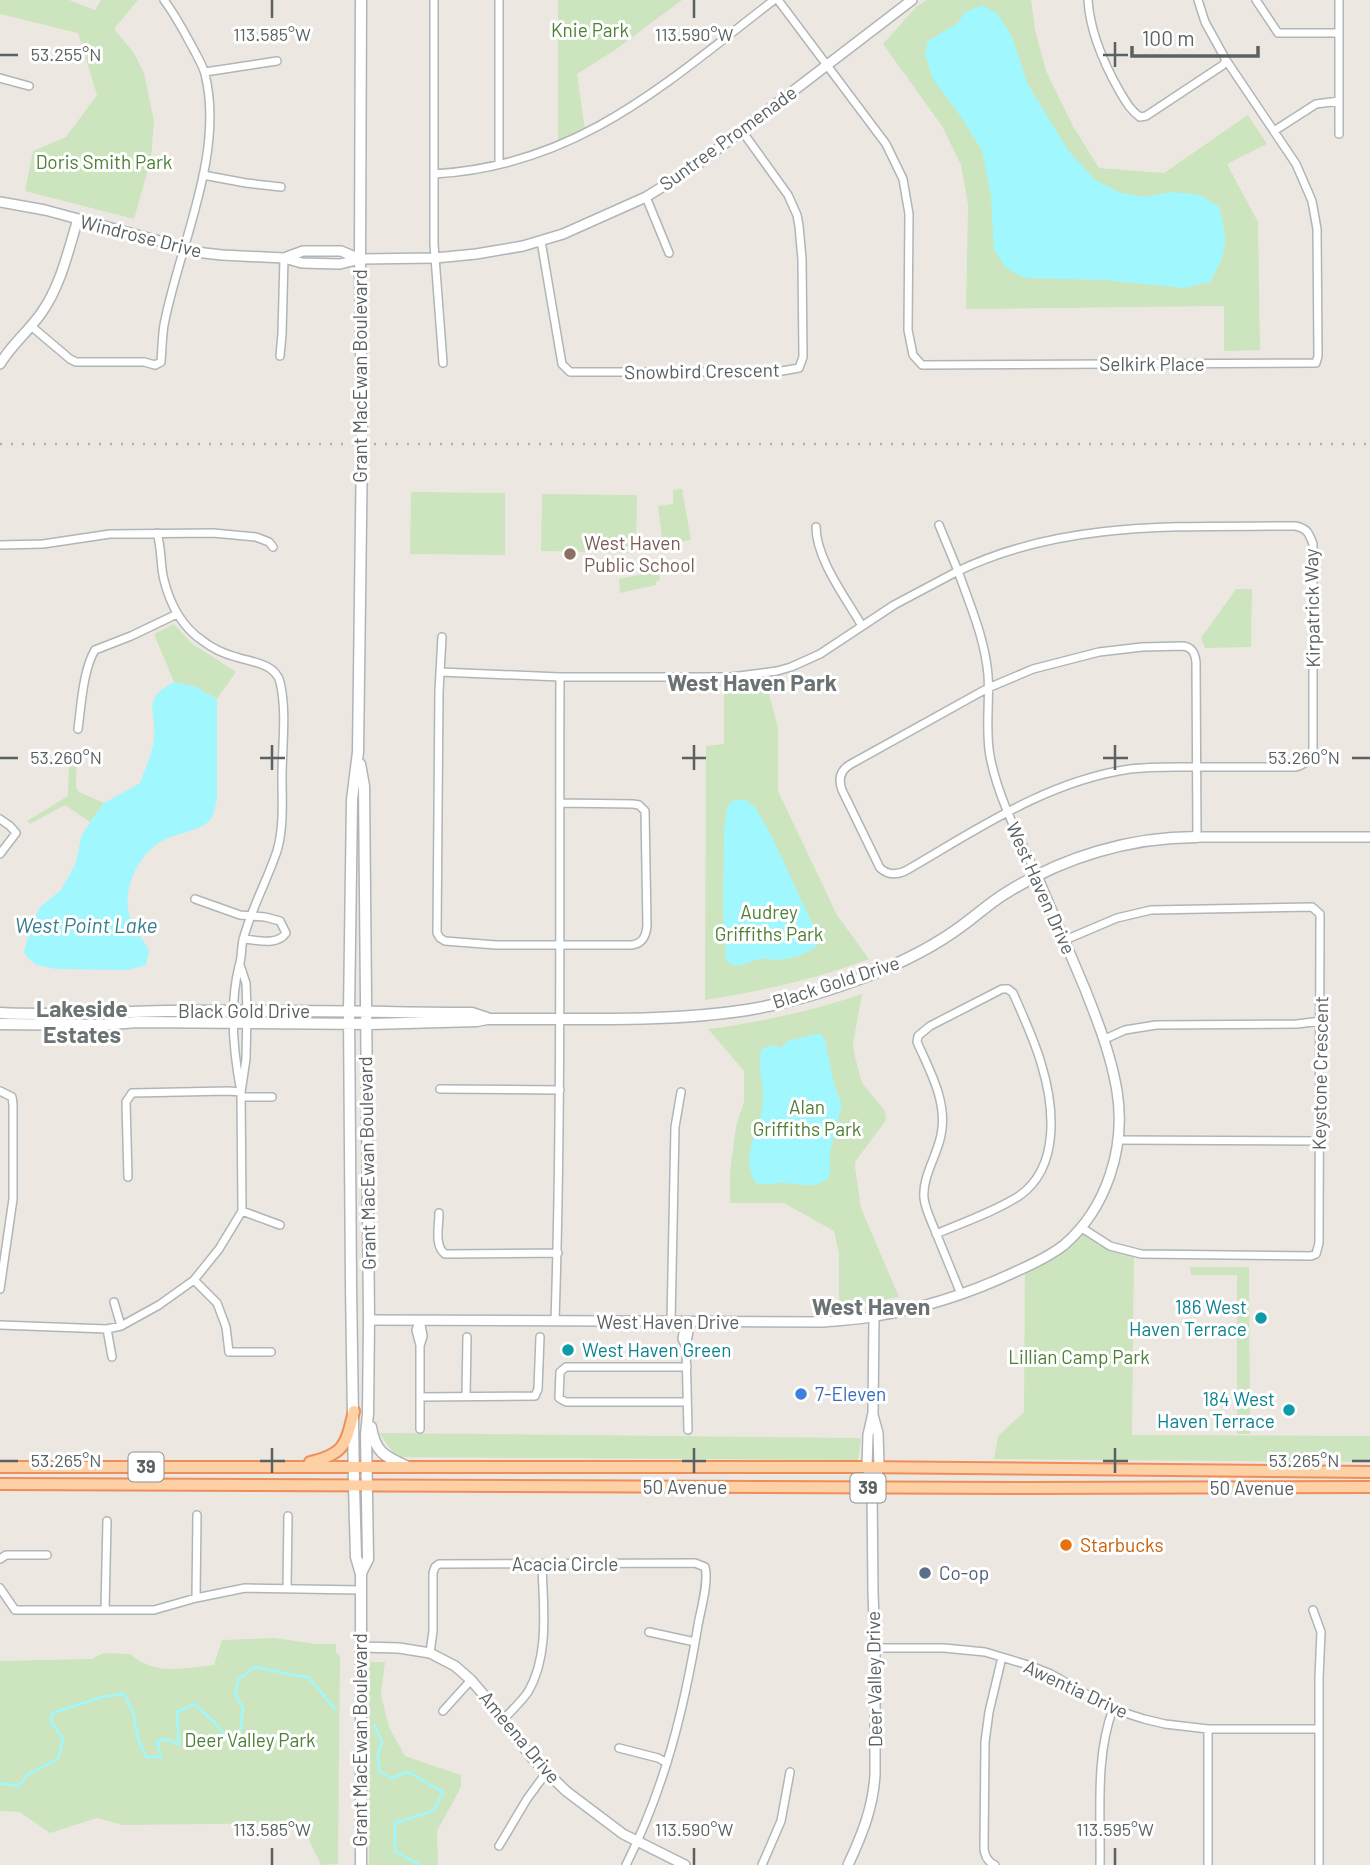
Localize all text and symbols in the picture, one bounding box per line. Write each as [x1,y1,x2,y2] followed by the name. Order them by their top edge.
[1132,14,1258,58] scale bar
[551,18,629,41] park label: Knie Park
[233,23,311,45] text: 113.585°W
[655,23,733,45] text: 113.590°W
[1142,25,1195,50] text: 100 m
[31,43,101,65] text: 53.255°N
[655,80,801,195] street label: Suntree Promenade
[36,150,172,173] park label: Doris Smith Park
[78,209,204,262] street label: Windrose Drive
[348,269,371,483] street label: Grant MacEwan Boulevard
[1099,352,1205,375] street label: Selkirk Place
[624,358,780,383] street label: Snowbird Crescent
[584,531,695,576] place label: West Haven Public School
[562,546,578,562] marker: West Haven Public School
[1299,548,1324,668] street label: Kirpatrick Way
[667,668,837,696] district label: West Haven Park
[30,746,102,768] text: 53.260°N
[1268,746,1340,768] text: 53.260°N
[1002,818,1081,958] street label: West Haven Drive
[715,900,823,945] park label: Audrey Griffiths Park
[15,912,157,937] water label: West Point Lake
[769,950,902,1013] street label: Black Gold Drive
[36,994,128,1048] district label: Lakeside Estates
[1307,996,1332,1150] street label: Keystone Crescent
[178,999,310,1022] street label: Black Gold Drive
[353,1056,380,1270] street label: Grant MacEwan Boulevard
[753,1095,861,1140] park label: Alan Griffiths Park
[812,1292,930,1320] district label: West Haven
[1129,1295,1247,1340] place label: 186 West Haven Terrace
[597,1310,739,1333] street label: West Haven Drive
[1253,1310,1269,1326] marker: 186 West Haven Terrace
[582,1338,731,1361] place label: West Haven Green
[560,1342,576,1358] marker: West Haven Green
[1008,1345,1150,1368] park label: Lillian Camp Park
[815,1382,886,1405] place label: 7-Eleven
[793,1386,809,1402] marker: 7-Eleven
[1157,1387,1275,1432] place label: 184 West Haven Terrace
[1281,1402,1297,1418] marker: 184 West Haven Terrace
[31,1449,101,1471] text: 53.265°N
[1269,1449,1339,1471] text: 53.265°N
[128,1452,164,1482] road number: 39
[850,1474,886,1503] road number: 39
[643,1475,727,1498] street label: 50 Avenue
[1210,1476,1294,1499] street label: 50 Avenue
[1080,1533,1164,1556] place label: Starbucks
[1058,1537,1074,1553] marker: Starbucks
[512,1552,618,1575] street label: Acacia Circle
[939,1561,989,1584] place label: Co-op
[917,1565,933,1581] marker: Co-op
[861,1611,886,1747] street label: Deer Valley Drive
[348,1633,371,1847] street label: Grant MacEwan Boulevard
[1020,1654,1132,1723] street label: Awentia Drive
[475,1686,566,1788] street label: Ameena Drive
[184,1728,316,1751] park label: Deer Valley Park
[233,1818,311,1840] text: 113.585°W
[655,1818,733,1840] text: 113.590°W
[1076,1818,1154,1840] text: 113.595°W

